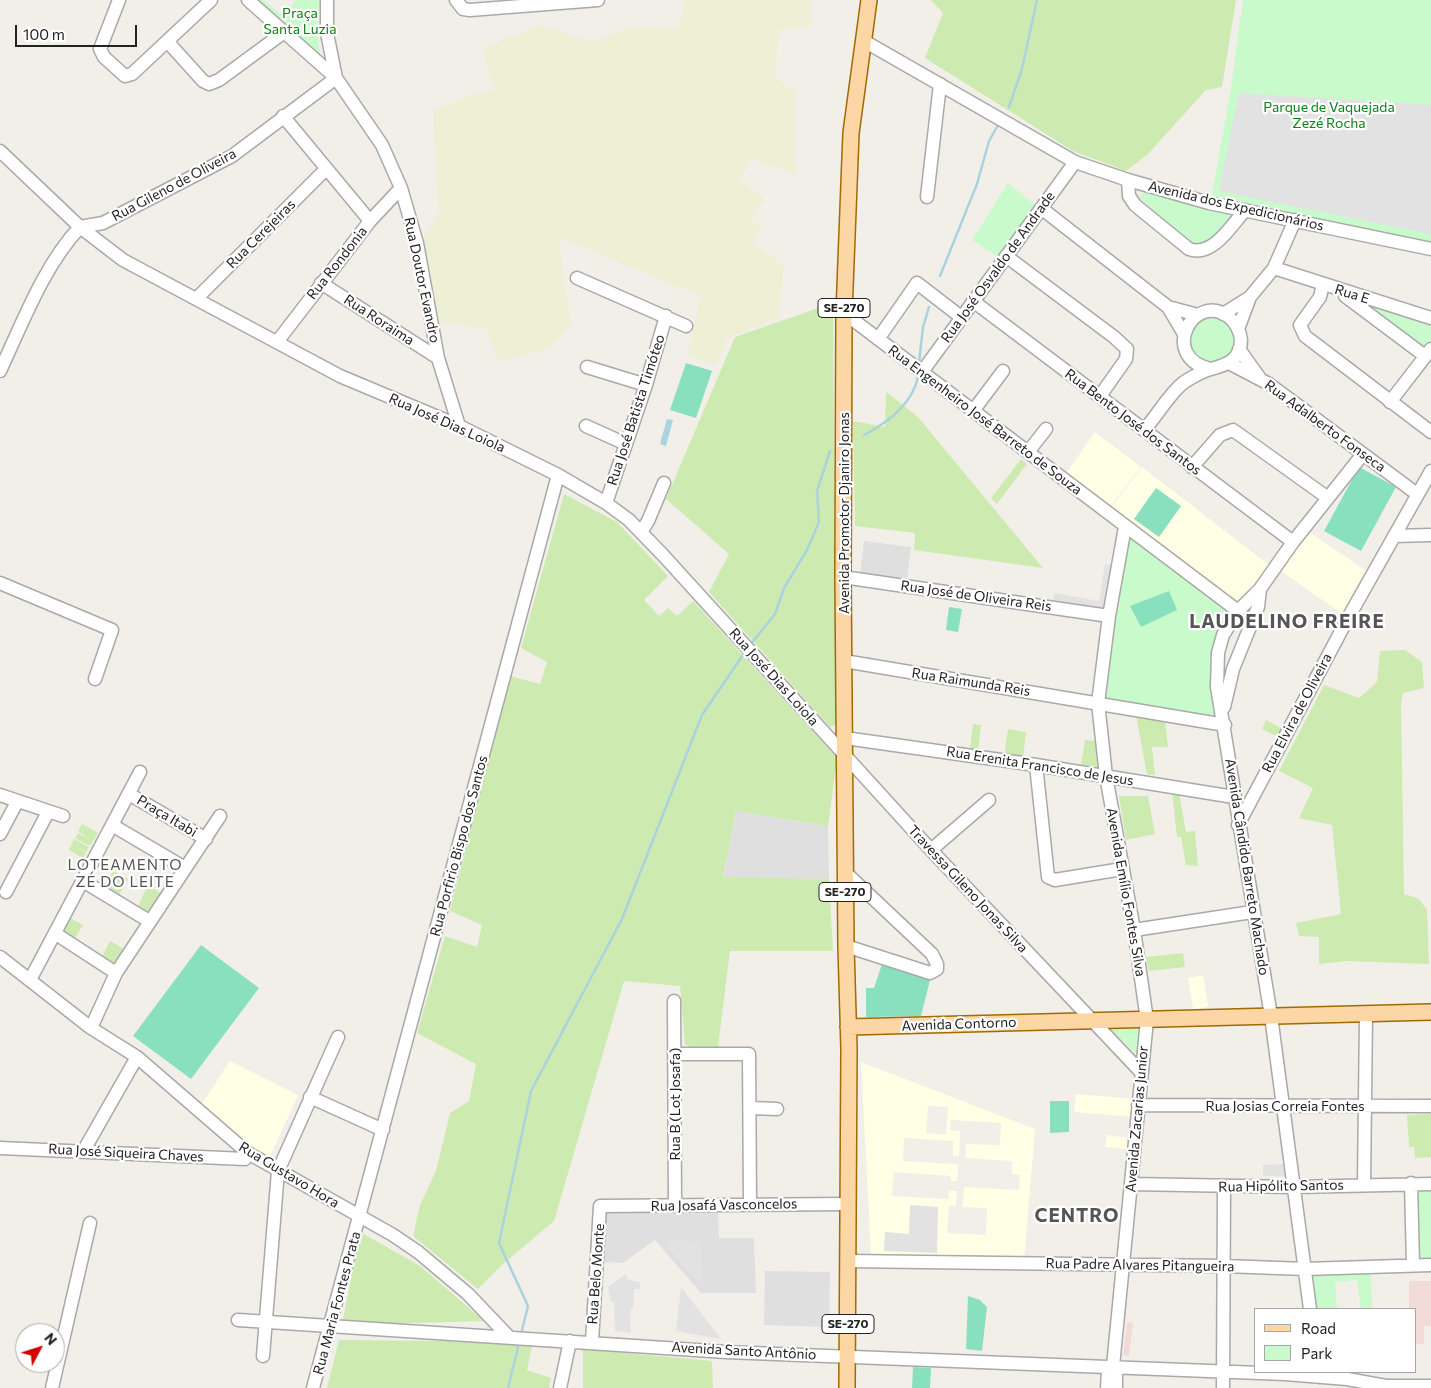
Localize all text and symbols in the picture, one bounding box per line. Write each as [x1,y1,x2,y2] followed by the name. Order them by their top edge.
[263,5,337,38] park label: Praça Santa Luzia
[18,15,140,47] scale bar
[23,25,65,43] text: 100 m
[1263,99,1395,132] park label: Parque de Vaquejada Zezé Rocha
[109,145,239,225] street label: Rua Gileno de Oliveira
[1147,178,1325,234] street label: Avenida dos Expedicionários
[937,188,1059,346] street label: Rua José Osvaldo de Andrade
[223,196,299,272] street label: Rua Cerejeiras
[400,216,444,344] street label: Rua Doutor Evandro
[303,223,371,303] street label: Rua Rondonia
[1333,281,1371,307] street label: Rua E
[341,291,417,349] street label: Rua Roraima
[818,298,870,318] road number: SE-270
[604,332,668,488] street label: Rua José Batista Timóteo
[885,342,1085,498] street label: Rua Engenheiro José Barreto de Souza
[1062,365,1204,479] street label: Rua Bento José dos Santos
[1261,376,1389,476] street label: Rua Adalberto Fonseca
[386,390,508,456] street label: Rua José Dias Loiola
[836,412,852,614] street label: Avenida Promotor Djaniro Jonas
[899,577,1053,615] street label: Rua José de Oliveira Reis
[1187,611,1387,633] district label: LAUDELINO FREIRE
[726,625,822,729] street label: Rua José Dias Loiola
[1258,650,1336,776] street label: Rua Elvira de Oliveira
[911,664,1031,700] street label: Rua Raimunda Reis
[945,743,1135,789] street label: Rua Erenita Francisco de Jesus
[427,754,491,938] street label: Rua Porfirio Bispo dos Santos
[1222,757,1272,977] street label: Avenida Cândido Barreto Machado
[134,791,200,841] street label: Praça Itabi
[1103,806,1149,978] street label: Avenida Emílio Fontes Silva
[905,822,1031,956] street label: Travessa Gileno Jonas Silva
[66,856,184,891] district label: LOTEAMENTO ZÉ DO LEITE
[819,882,871,902] road number: SE-270
[901,1014,1017,1034] street label: Avenida Contorno
[1122,1045,1152,1193] street label: Avenida Zacarias Junior
[667,1047,683,1161] street label: Rua B (Lot Josafa)
[1205,1098,1365,1114] street label: Rua Josias Correia Fontes
[236,1138,342,1212] street label: Rua Gustavo Hora
[48,1141,204,1165] street label: Rua José Siqueira Chaves
[1218,1177,1344,1195] street label: Rua Hipólito Santos
[650,1195,798,1215] street label: Rua Josafá Vasconcelos
[1034,1205,1120,1227] district label: CENTRO
[584,1223,608,1325] street label: Rua Belo Monte
[310,1229,364,1377] street label: Rua Maria Fontes Prata
[1046,1255,1234,1275] street label: Rua Padre Alvares Pitangueira
[1254,1308,1416,1373] legend
[822,1315,874,1334] road number: SE-270
[1301,1319,1336,1337] text: Road
[15,1323,65,1373] north arrow
[41,1329,61,1348] text: N
[671,1339,817,1363] street label: Avenida Santo Antônio
[1301,1344,1332,1362] text: Park

